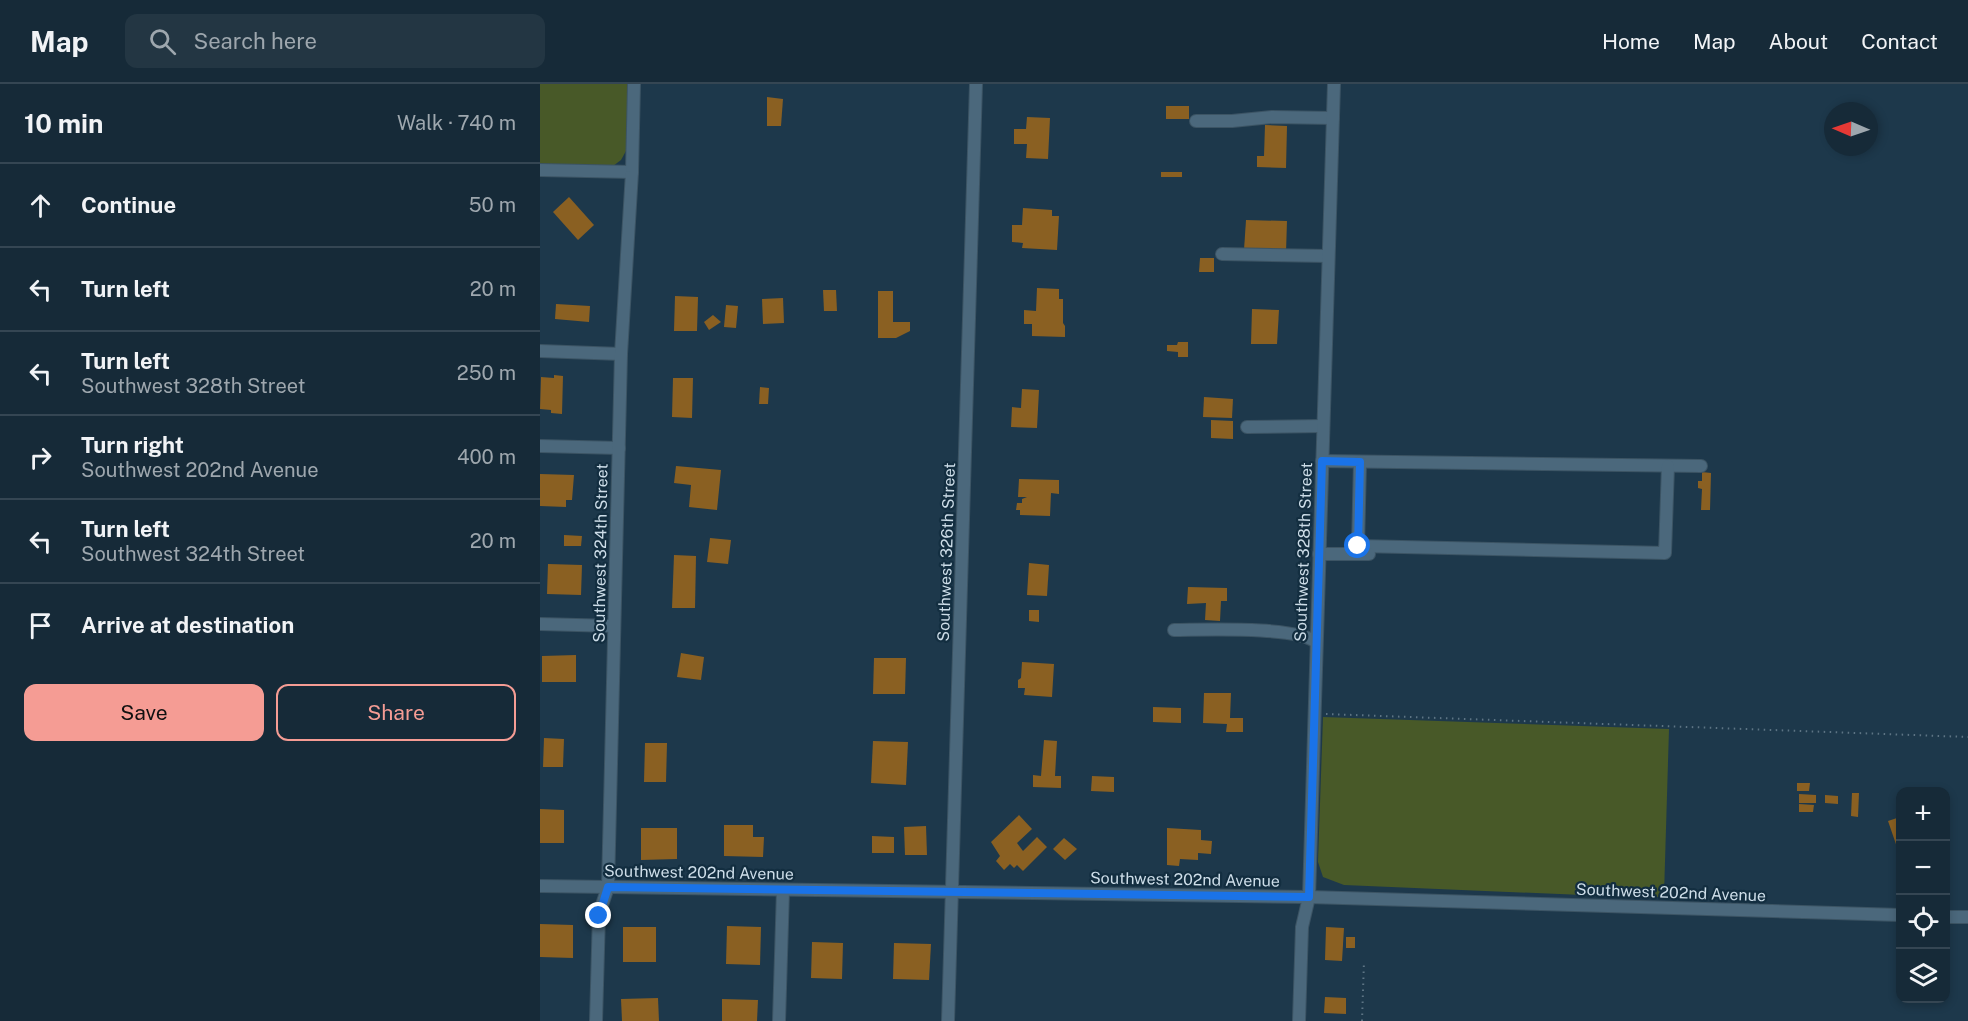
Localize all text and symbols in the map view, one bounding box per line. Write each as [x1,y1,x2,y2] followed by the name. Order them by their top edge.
[125,14,545,68] search box
[30,25,89,58] text: Map
[146,25,179,58] icon: search
[194,28,317,54] text: Search here
[1602,29,1660,54] text: Home
[1693,29,1736,54] text: Map
[1769,29,1828,54] text: About
[1861,29,1938,54] text: Contact
[1824,102,1878,156] north arrow
[24,108,103,139] text: 10 min
[397,111,516,135] text: Walk · 740 m
[24,189,57,222] icon: ahead
[81,192,176,218] text: Continue
[469,193,516,217] text: 50 m
[24,273,57,306] icon: left
[81,276,170,302] text: Turn left
[470,277,516,301] text: 20 m
[81,348,170,374] text: Turn left
[24,357,57,390] icon: left
[457,361,516,385] text: 250 m
[81,374,306,398] text: Southwest 328th Street
[81,432,184,458] text: Turn right
[24,441,57,474] icon: right
[457,445,516,469] text: 400 m
[81,458,319,482] text: Southwest 202nd Avenue
[934,462,959,642] street label: Southwest 326th Street
[1291,462,1316,642] street label: Southwest 328th Street
[589,463,612,643] street label: Southwest 324th Street
[81,516,170,542] text: Turn left
[24,525,57,558] icon: left
[470,529,516,553] text: 20 m
[1344,532,1370,558] route start
[81,542,305,566] text: Southwest 324th Street
[24,609,57,642] icon: arrive
[81,612,294,638] text: Arrive at destination
[24,684,264,741] button: Save
[276,684,516,741] button: Share
[1896,787,1950,1003] map controls
[1896,787,1950,841] button: +
[1896,841,1950,895] button: −
[604,861,794,884] street label: Southwest 202nd Avenue
[1090,868,1280,891] street label: Southwest 202nd Avenue
[1576,880,1766,905] street label: Southwest 202nd Avenue
[1896,895,1950,949] button: locate
[585,902,611,928] route end
[1896,949,1950,1003] button: layers

